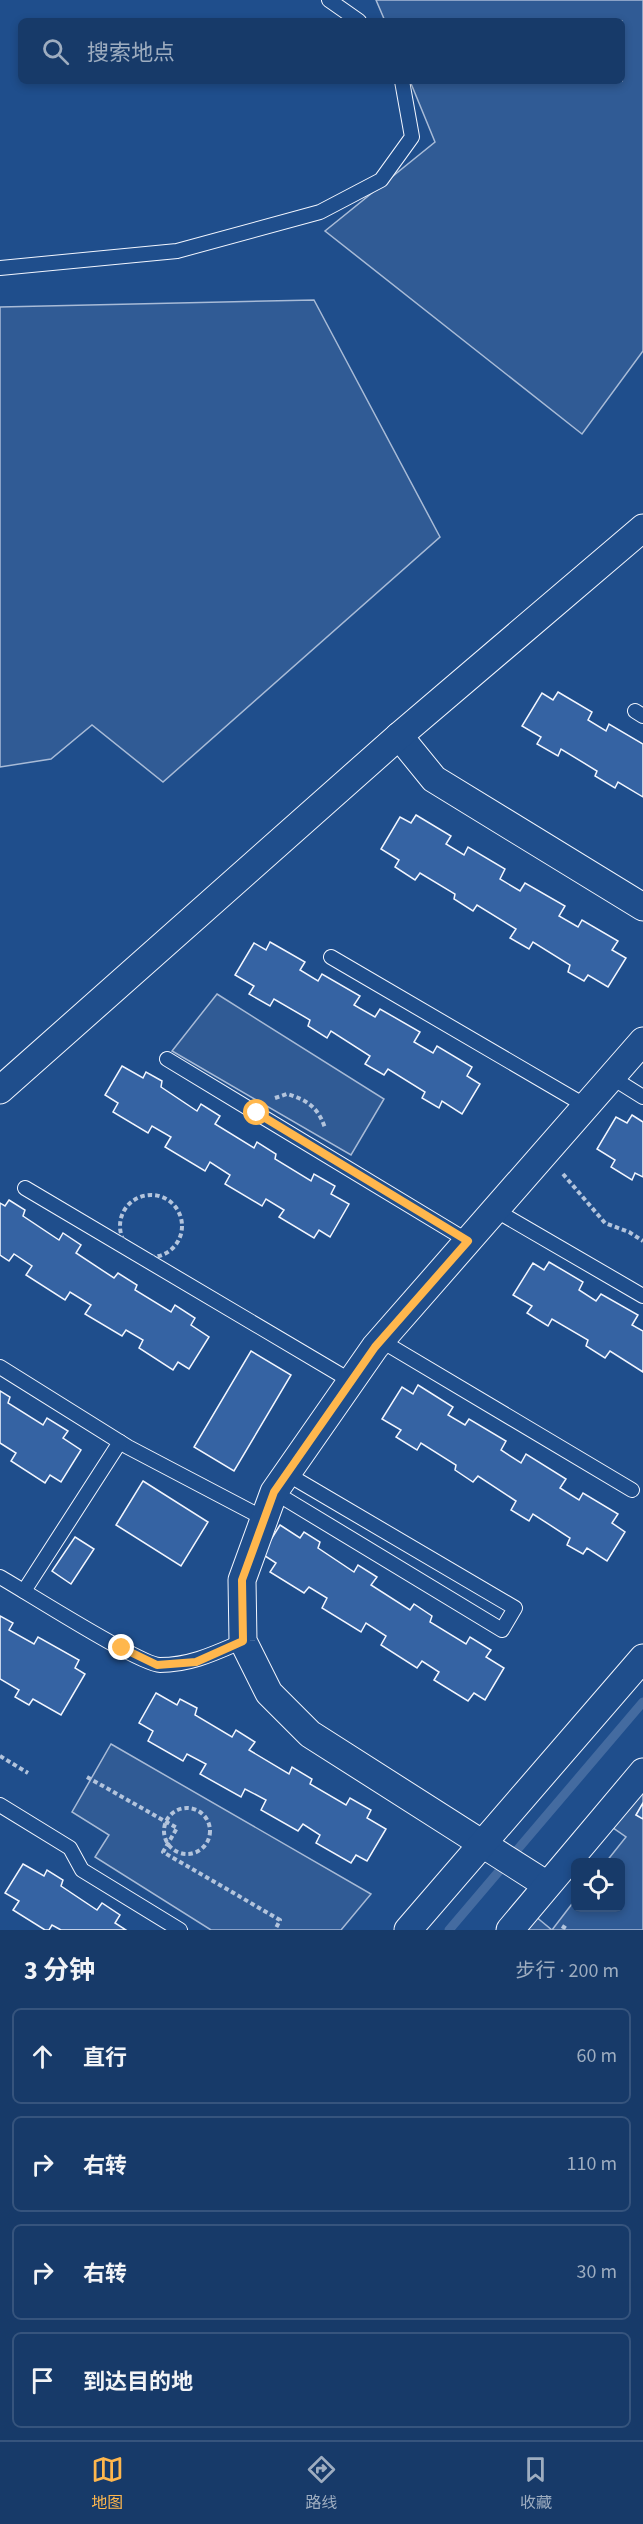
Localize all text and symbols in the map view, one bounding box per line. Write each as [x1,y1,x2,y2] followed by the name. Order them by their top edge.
[18,18,625,84] search box
[39,35,72,68] icon: search
[87,37,175,69] text: 搜索地点
[243,1099,269,1125] route start
[108,1634,134,1660] route end
[571,1858,625,1912] map controls
[571,1858,625,1912] button: locate
[24,1952,95,1989] text: 3 分钟
[516,1957,619,1985] text: 步行 · 200 m
[26,2040,59,2073] icon: ahead
[83,2042,127,2074] text: 直行
[577,2042,617,2070] text: 60 m
[26,2148,59,2181] icon: right
[83,2150,127,2182] text: 右转
[567,2150,617,2178] text: 110 m
[26,2256,59,2289] icon: right
[83,2258,127,2290] text: 右转
[577,2258,617,2286] text: 30 m
[26,2364,59,2397] icon: arrive
[83,2366,193,2398] text: 到达目的地
[91,2453,124,2514] tab: 地图
[305,2453,338,2514] tab: 路线
[519,2453,552,2514] tab: 收藏

